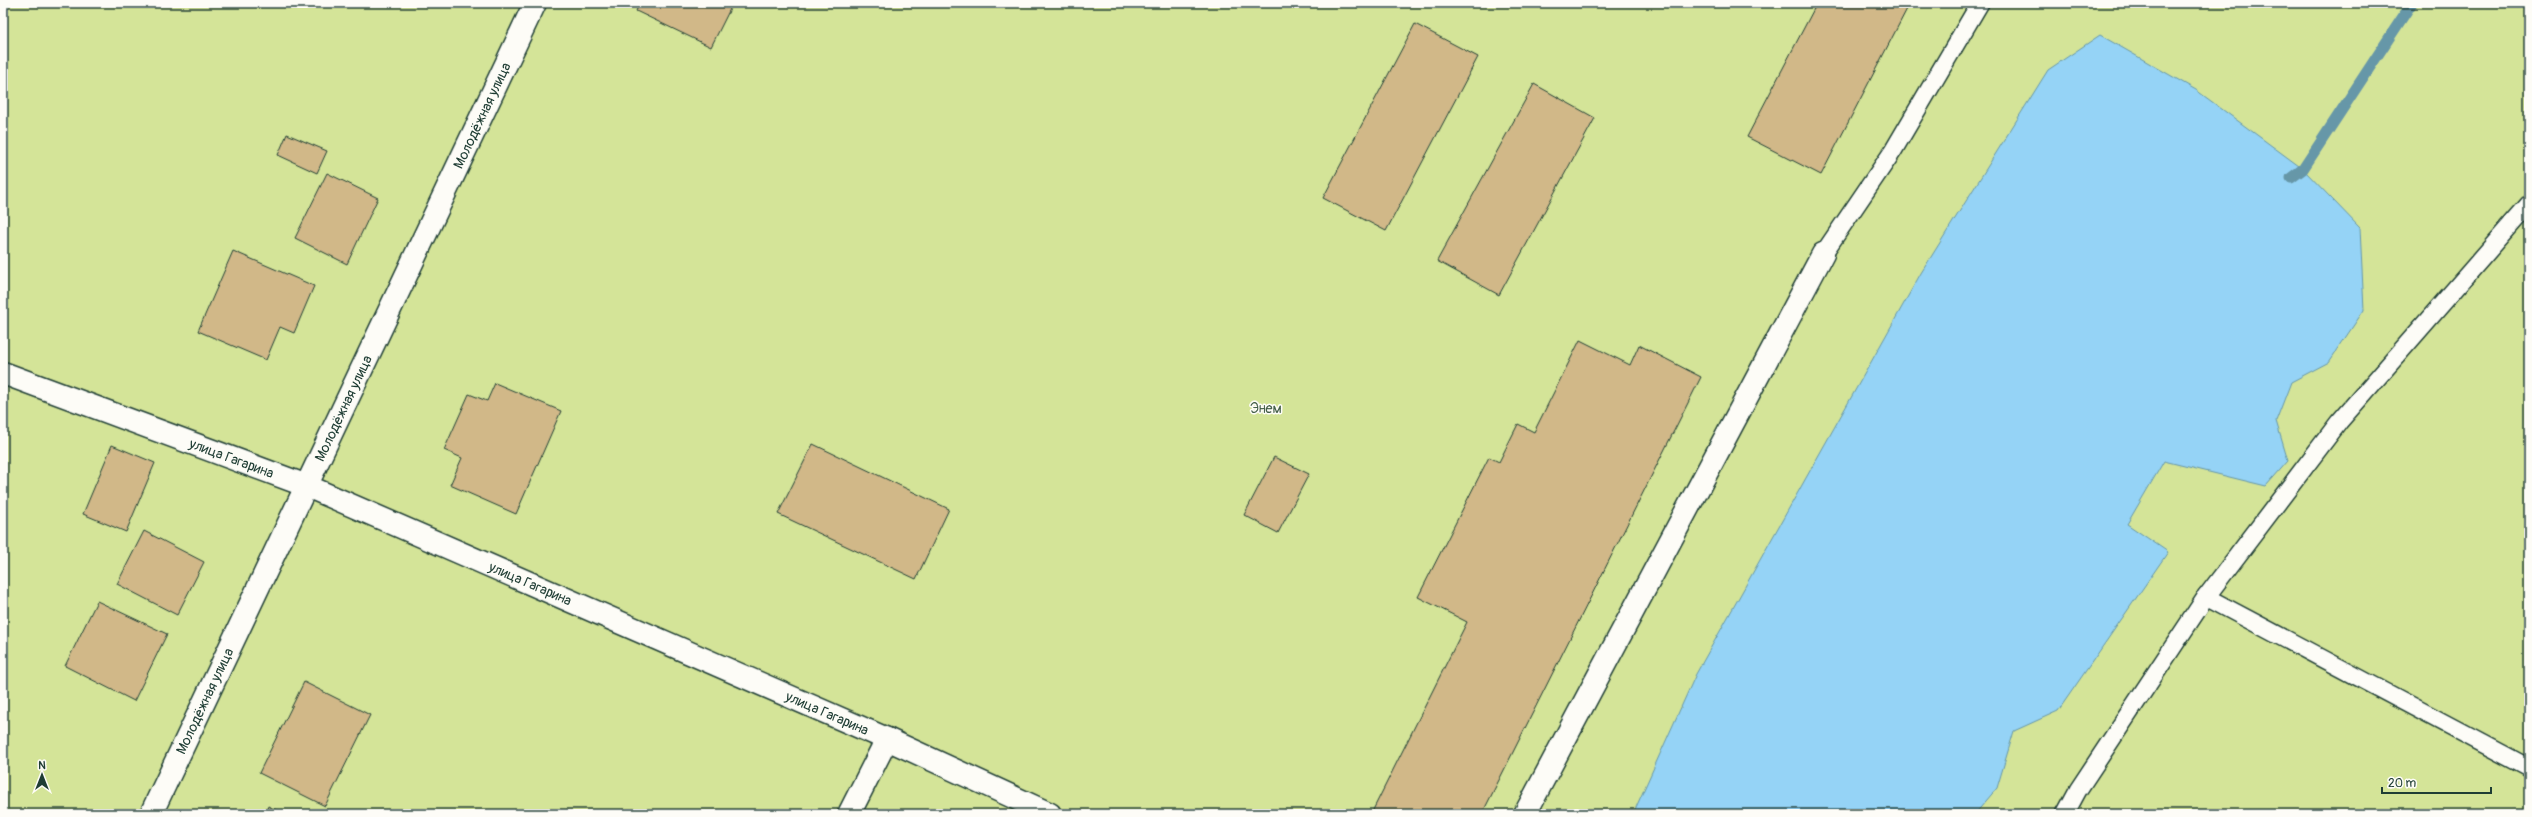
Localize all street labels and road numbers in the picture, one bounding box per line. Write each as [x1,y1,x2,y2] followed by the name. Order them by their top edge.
[450,60,515,171] street label: Молодёжная улица
[311,353,376,464] street label: Молодёжная улица
[186,435,276,482] street label: улица Гагарина
[485,558,574,609] street label: улица Гагарина
[173,645,237,757] street label: Молодёжная улица
[782,687,871,739] street label: улица Гагарина

